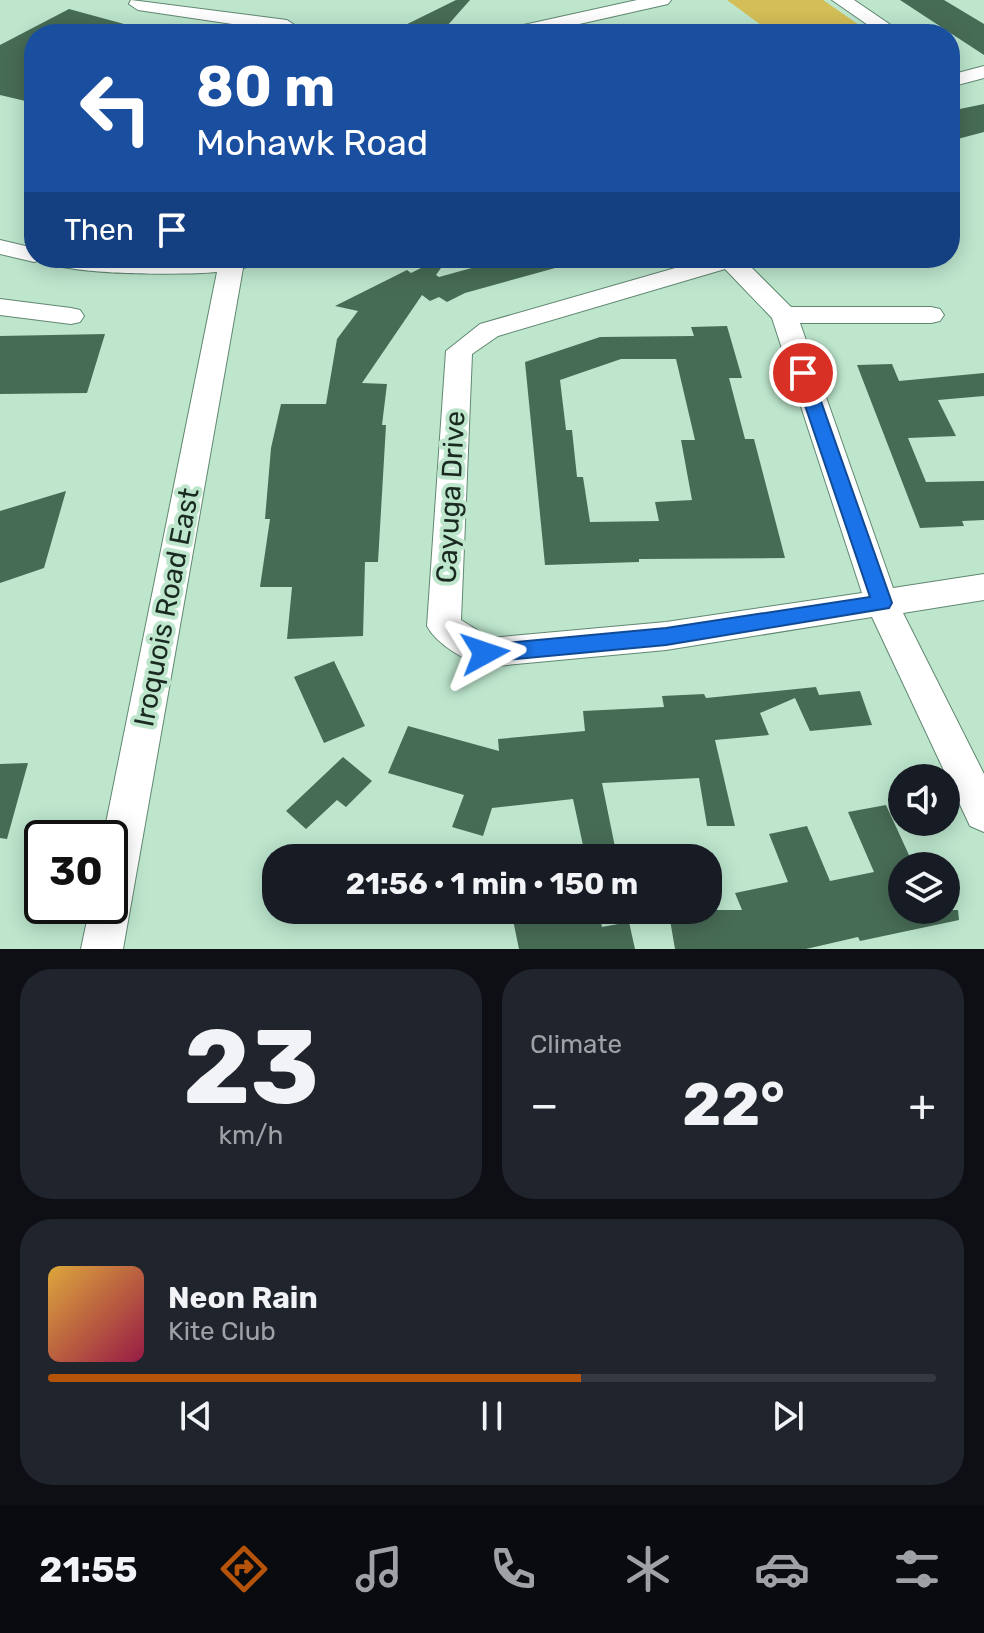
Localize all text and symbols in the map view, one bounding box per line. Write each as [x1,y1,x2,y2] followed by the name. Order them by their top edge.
[196,54,335,120] text: 80 m
[64,56,168,160] icon: left
[196,121,428,164] text: Mohawk Road
[150,208,194,252] icon: arrive
[64,212,134,248] text: Then
[769,339,837,407] pin
[781,351,825,395] icon: arrive
[430,410,471,584] street label: Cayuga Drive
[127,485,206,729] street label: Iroquois Road East
[443,611,527,695] position arrow
[888,764,960,924] map controls
[888,764,960,836] button: sound
[24,820,128,924] speed limit sign: 30
[888,852,960,924] button: layers
[346,866,638,902] text: 21:56 · 1 min · 150 m
[183,1006,319,1129] text: 23
[530,1029,622,1060] text: Climate
[682,1069,785,1140] text: 22°
[530,1079,559,1131] text: −
[909,1079,936,1131] text: +
[219,1120,283,1151] text: km/h
[168,1280,318,1316] text: Neon Rain
[168,1316,276,1347] text: Kite Club
[174,1394,218,1438] icon: previous
[470,1394,514,1438] icon: pause
[766,1394,810,1438] icon: next
[216,1541,272,1597] icon: directions
[351,1541,407,1597] icon: music
[485,1541,541,1597] icon: phone
[620,1541,676,1597] icon: climate
[754,1541,810,1597] icon: car
[889,1541,945,1597] icon: filters
[39,1548,138,1591] text: 21:55

